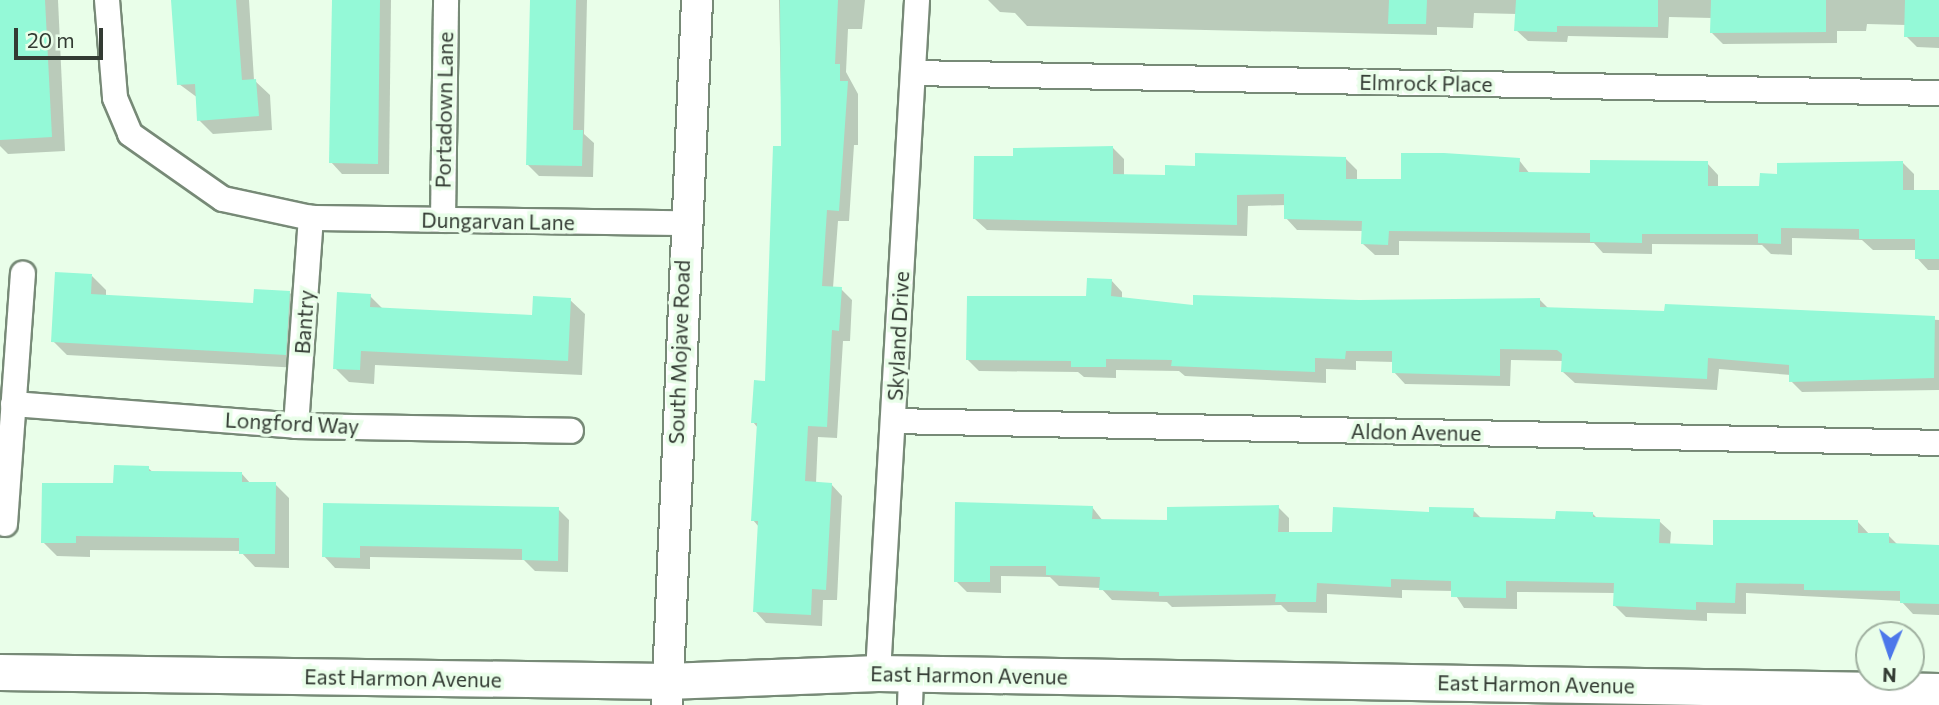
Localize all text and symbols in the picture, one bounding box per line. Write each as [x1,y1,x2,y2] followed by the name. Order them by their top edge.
[18,14,107,58] scale bar
[27,27,75,52] text: 20 m
[430,31,458,189] street label: Portadown Lane
[1359,69,1493,97] street label: Elmrock Place
[421,207,575,235] street label: Dungarvan Lane
[663,259,695,445] street label: South Mojave Road
[882,271,914,401] street label: Skyland Drive
[289,289,319,355] street label: Bantry
[224,407,360,439] street label: Longford Way
[1351,418,1481,446] street label: Aldon Avenue
[1855,621,1925,691] north arrow
[870,661,1068,689] street label: East Harmon Avenue
[304,664,502,692] street label: East Harmon Avenue
[1882,664,1897,687] text: N
[1437,670,1635,698] street label: East Harmon Avenue

